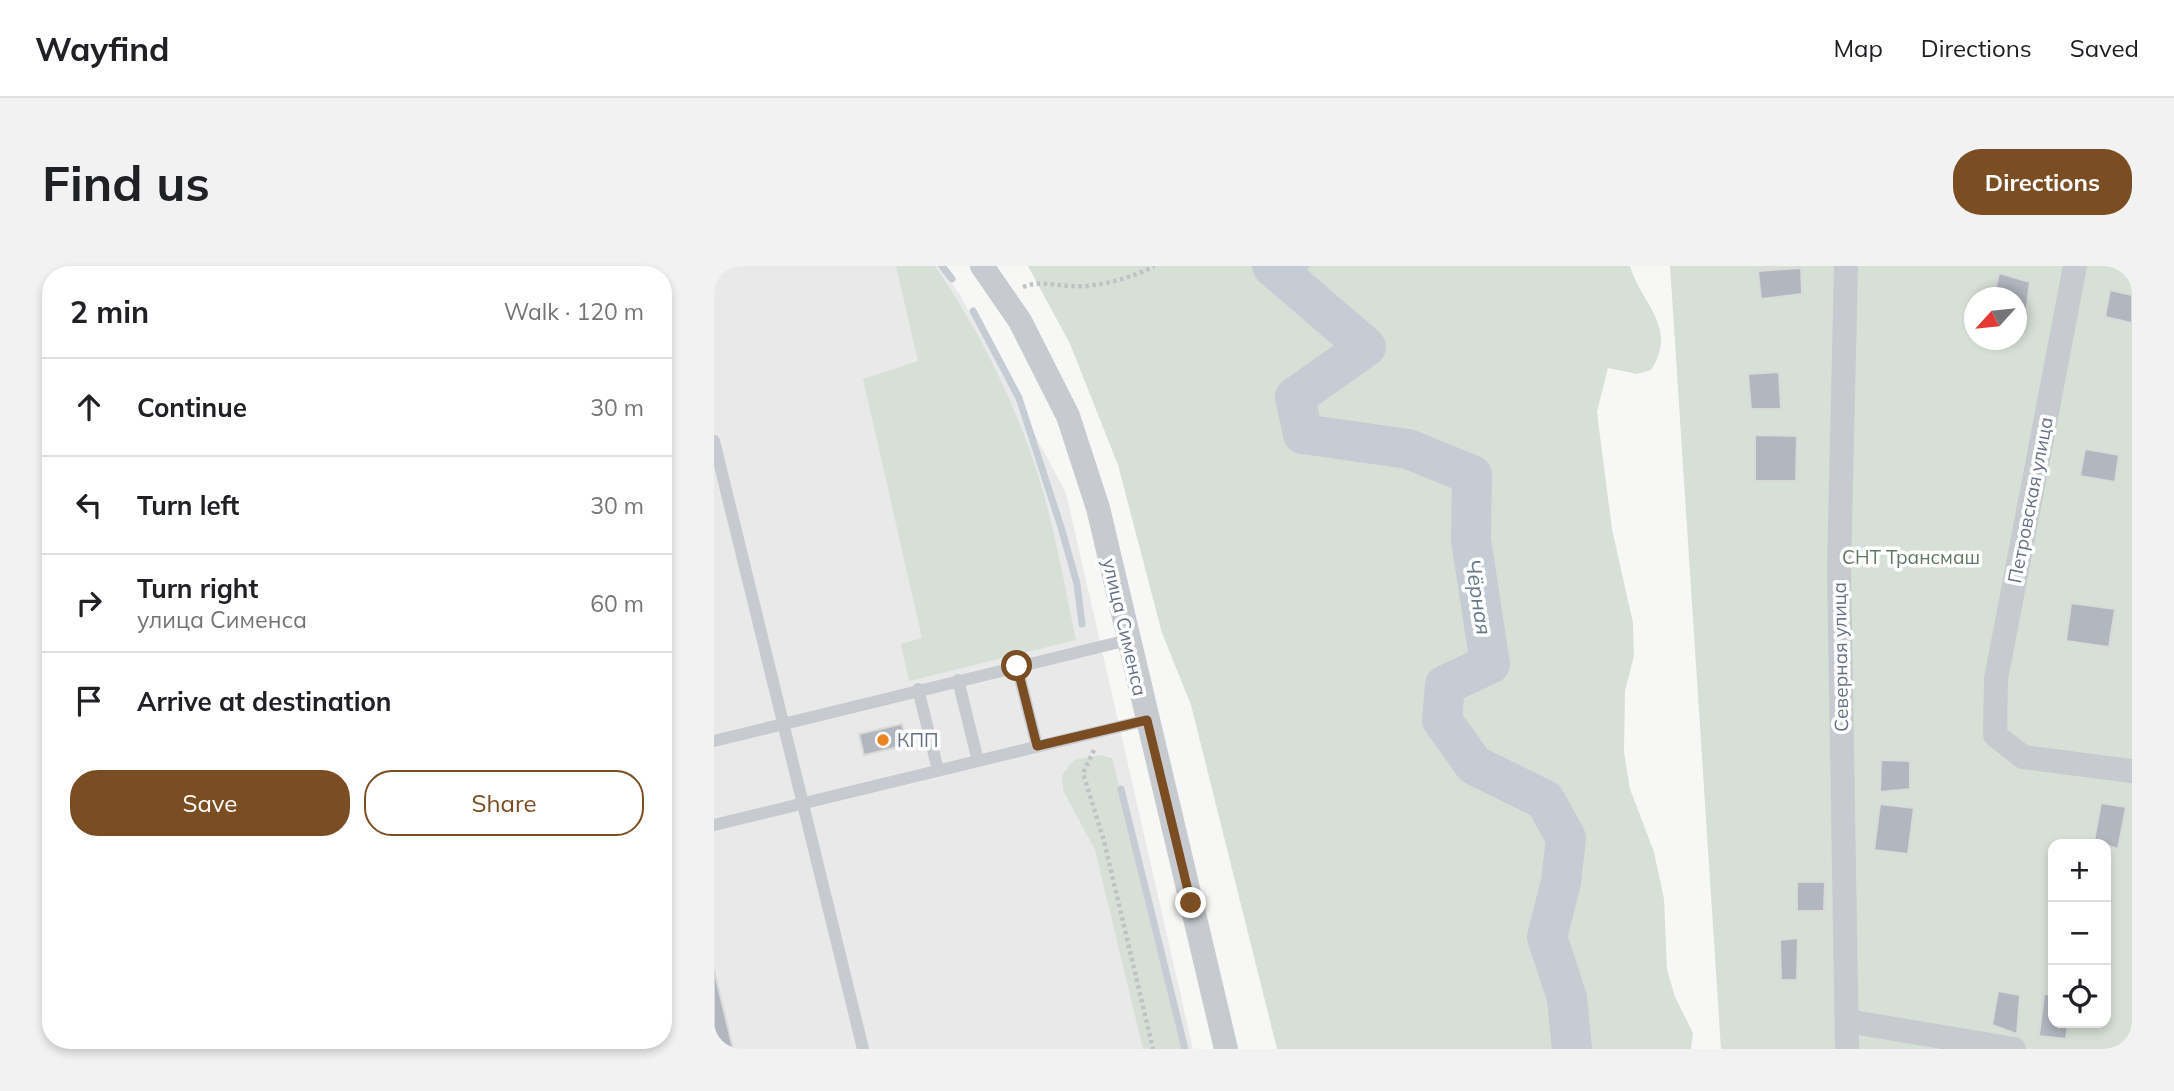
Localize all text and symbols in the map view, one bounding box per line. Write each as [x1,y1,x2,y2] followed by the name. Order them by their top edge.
[35,28,170,69] text: Wayfind
[1833,33,1883,63] text: Map
[1921,33,2032,63] text: Directions
[2070,33,2139,63] text: Saved
[1953,149,2132,215] button: Directions
[42,152,210,213] text: Find us
[1964,287,2027,350] north arrow
[70,293,149,331] text: 2 min
[504,297,644,326] text: Walk · 120 m
[70,388,108,426] icon: ahead
[137,391,247,424] text: Continue
[590,393,644,422] text: 30 m
[2002,415,2058,585] street label: Петровская улица
[70,486,108,524] icon: left
[137,489,239,522] text: Turn left
[590,491,644,520] text: 30 m
[1842,545,1980,569] park label: СНТ Трансмаш
[1098,556,1152,698] street label: улица Сименса
[1460,557,1498,637] water label: Чёрная
[137,572,258,605] text: Turn right
[1827,582,1853,732] street label: Северная улица
[70,584,108,622] icon: right
[590,589,644,618] text: 60 m
[137,605,307,634] text: улица Сименса
[1001,650,1032,681] route start
[70,682,108,720] icon: arrive
[137,685,392,718] text: Arrive at destination
[897,728,939,752] place label: КПП
[875,732,891,748] marker: КПП
[70,770,350,836] button: Save
[364,770,644,836] button: Share
[2048,839,2111,1028] map controls
[2048,839,2111,902] button: +
[1175,887,1206,918] route end
[2048,902,2111,965] button: −
[2048,965,2111,1028] button: locate

